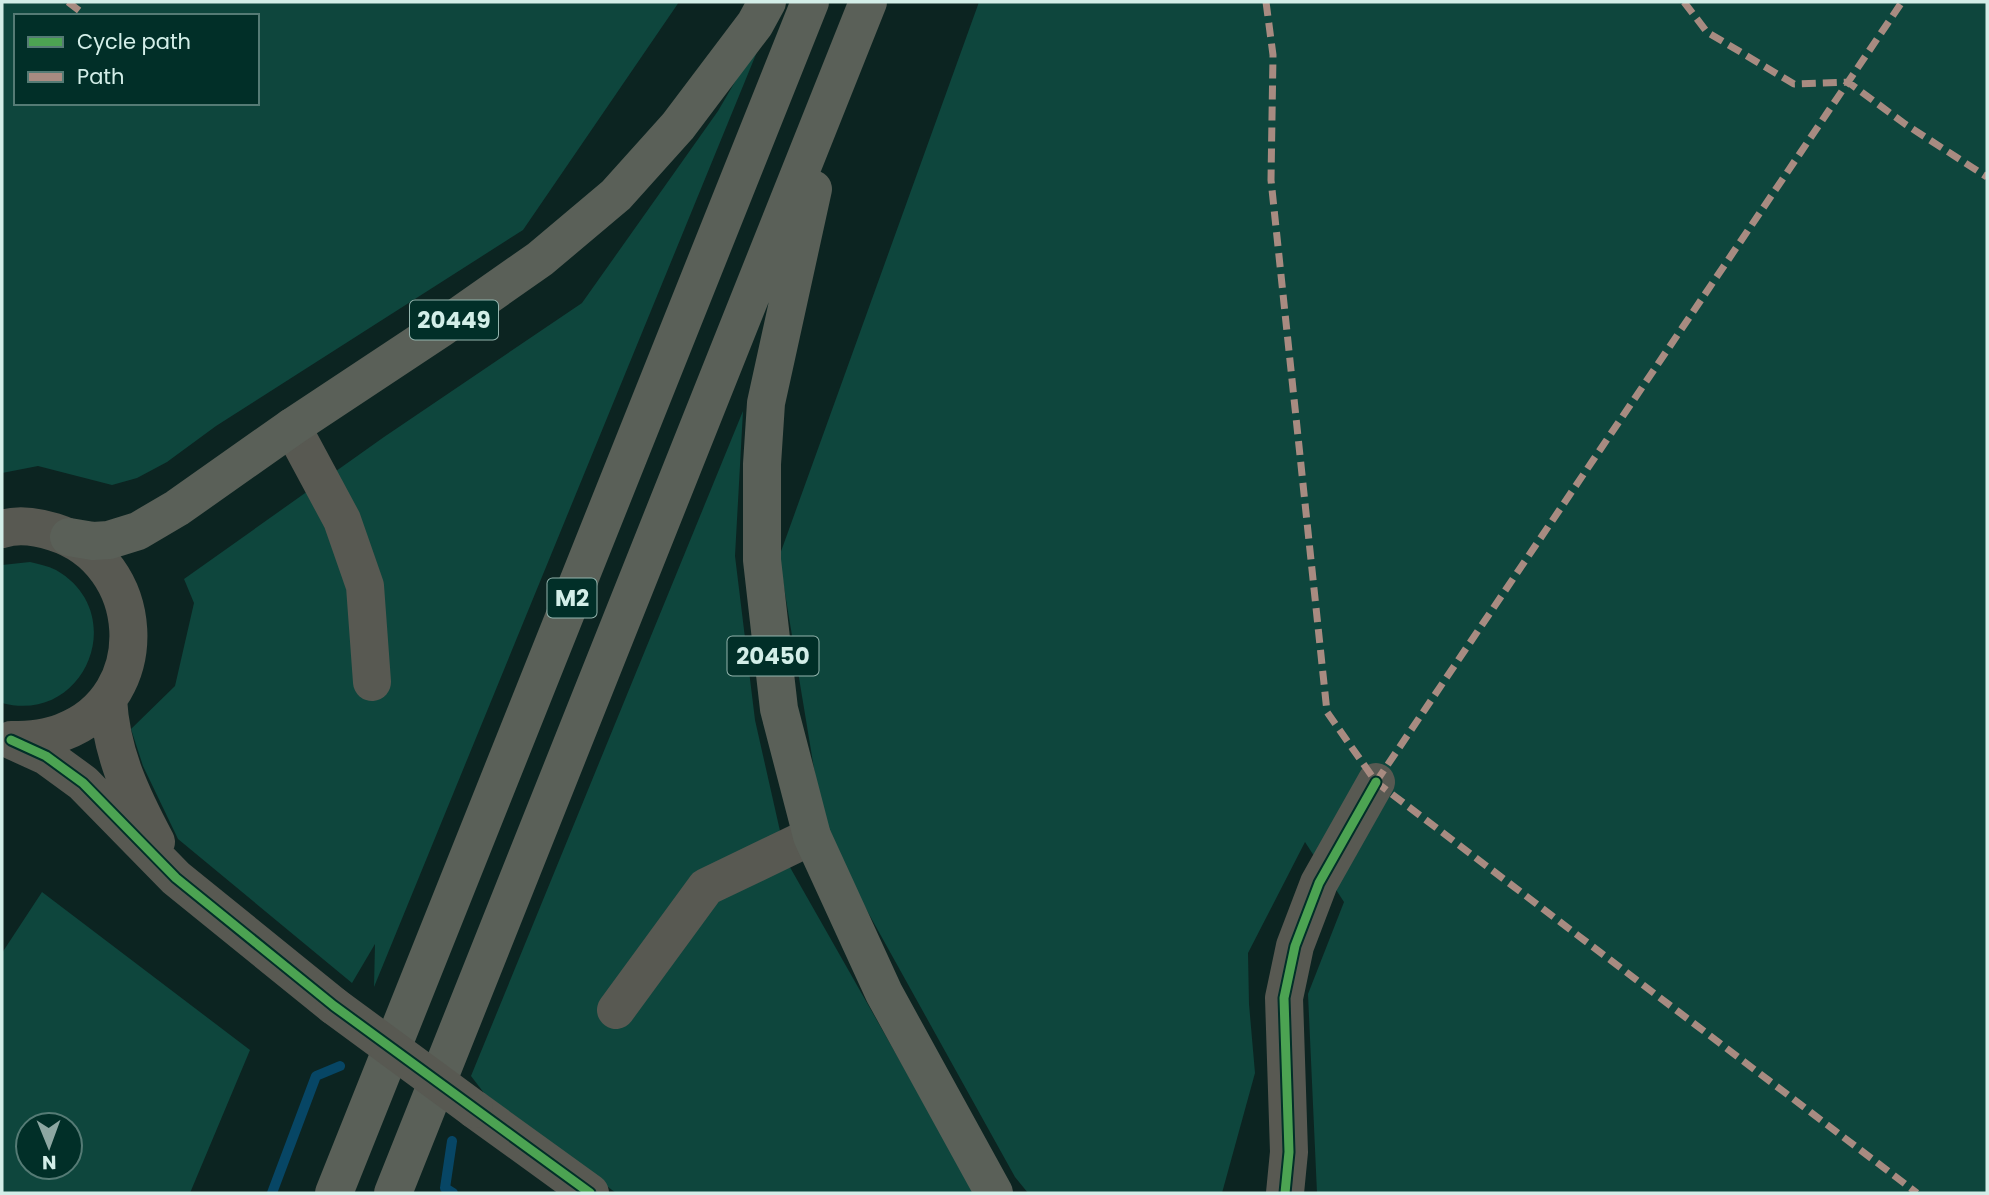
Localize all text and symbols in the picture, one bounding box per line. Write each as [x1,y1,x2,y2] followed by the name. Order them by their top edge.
[14,14,259,105] legend
[77,27,191,56] text: Cycle path
[77,62,124,91] text: Path
[410,300,498,340] road number: 20449
[548,578,596,618] road number: M2
[728,636,818,676] road number: 20450
[14,1111,84,1181] north arrow
[42,1149,57,1176] text: N

